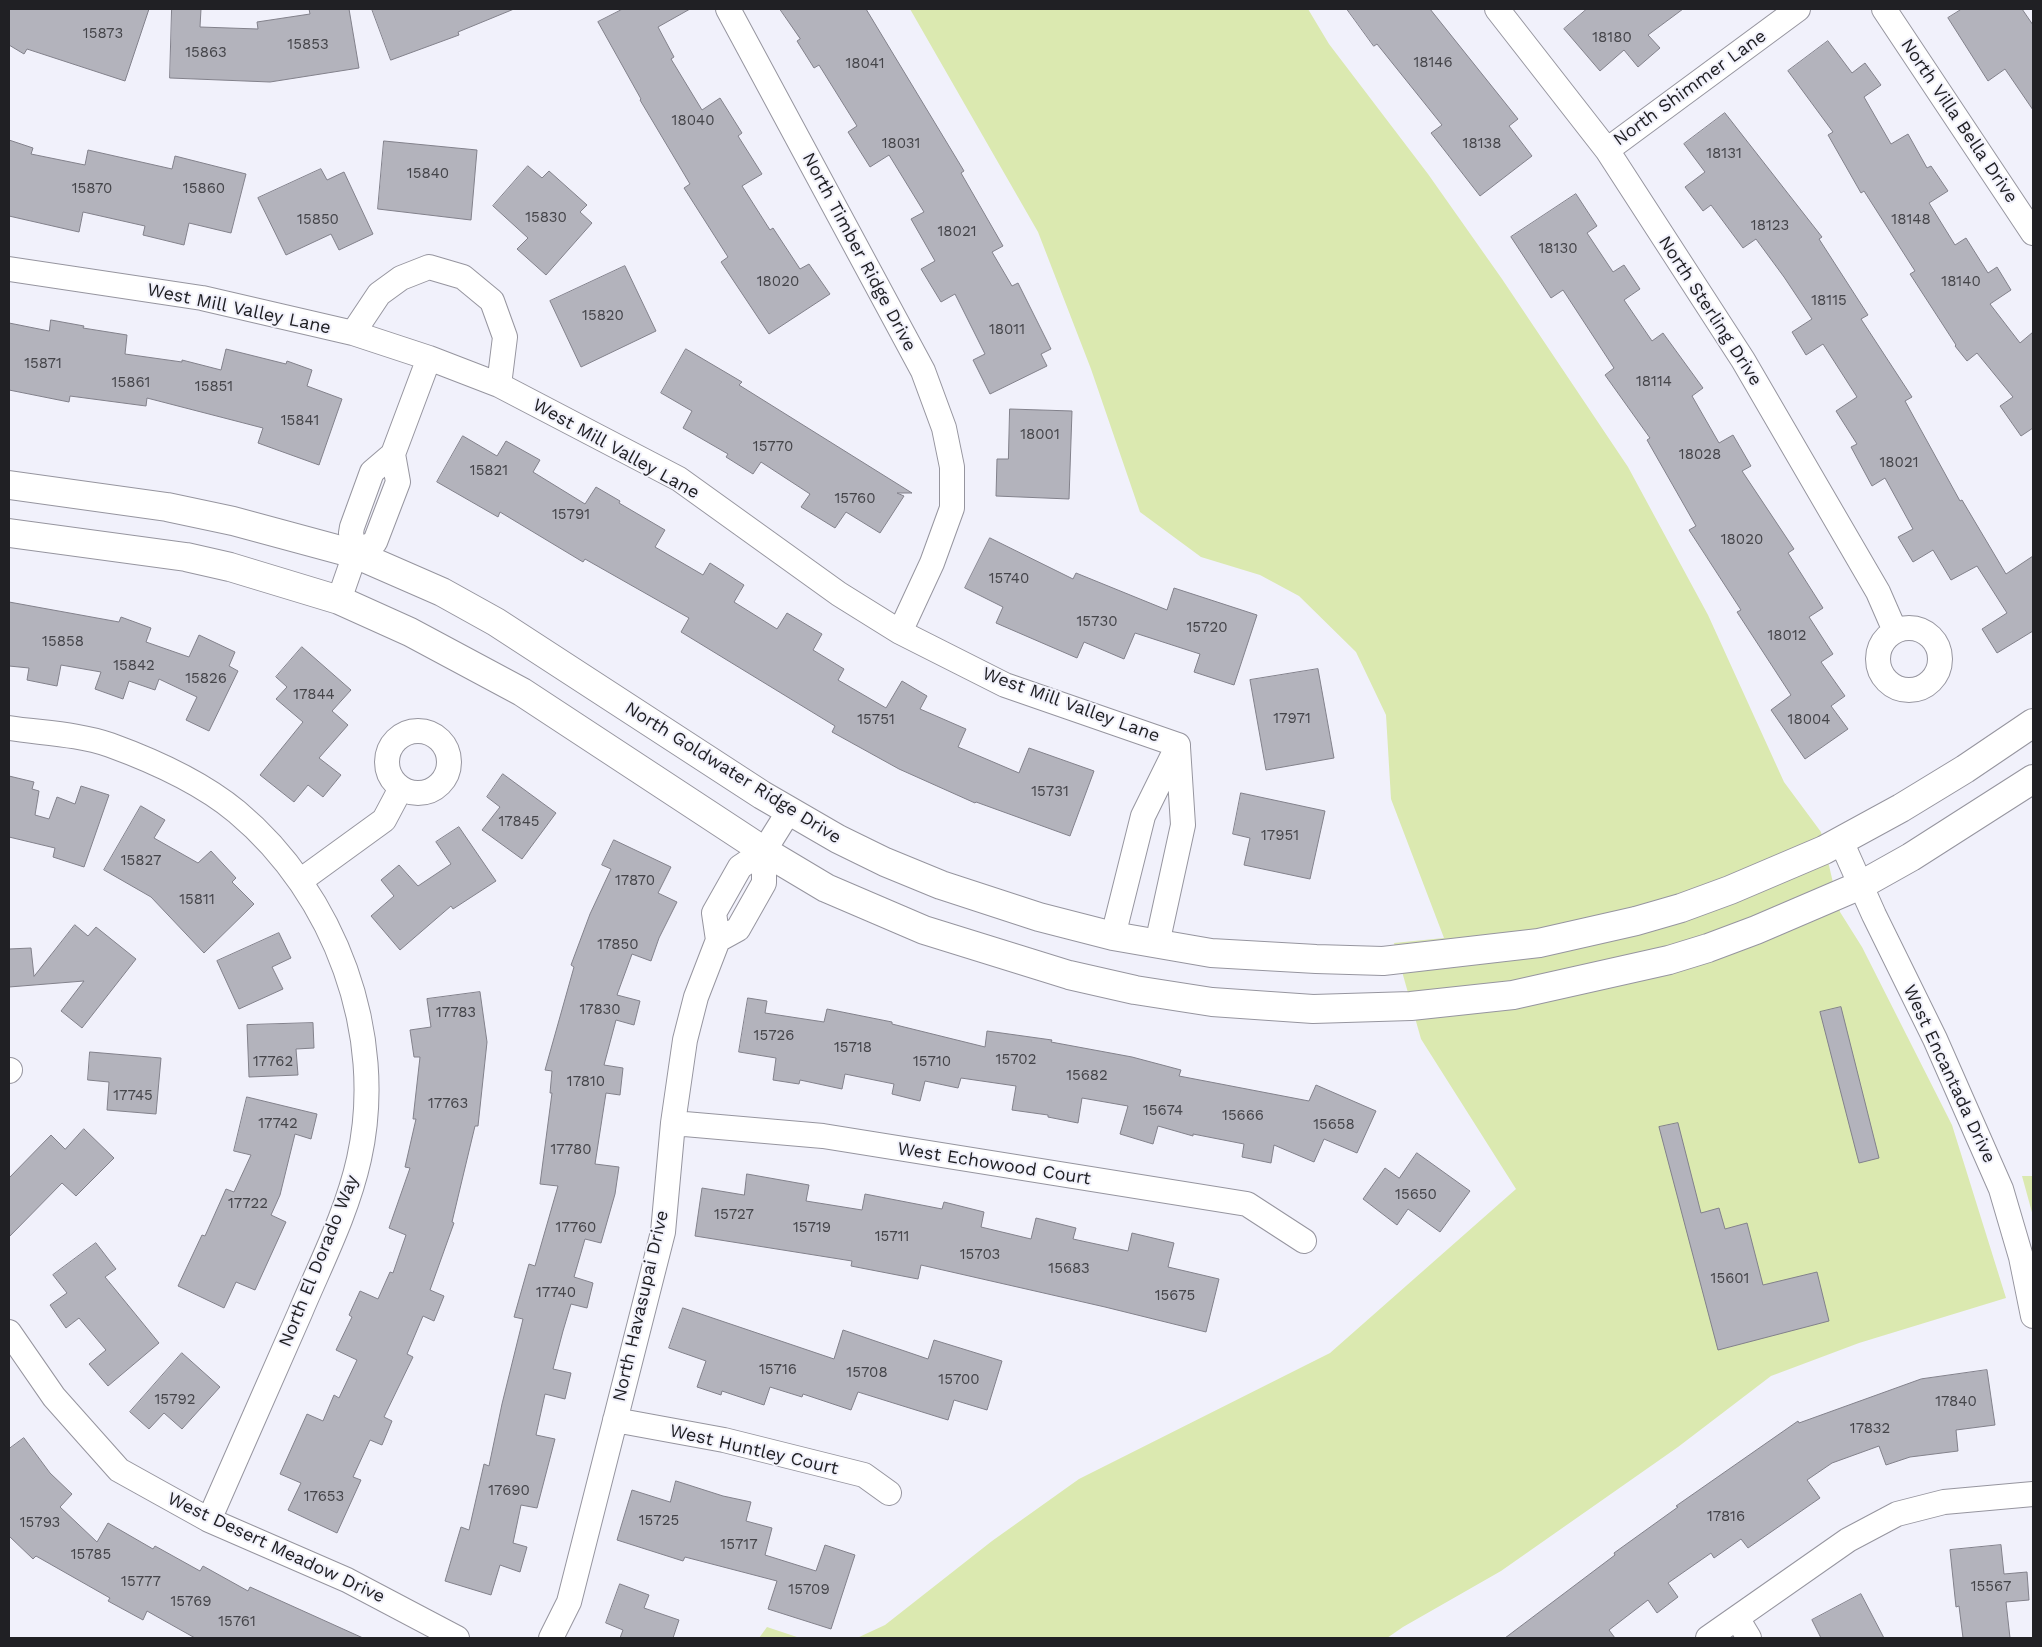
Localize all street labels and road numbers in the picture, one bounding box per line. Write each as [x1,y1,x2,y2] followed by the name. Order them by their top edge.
[1609,25,1771,151] street label: North Shimmer Lane
[1896,35,2022,207] street label: North Villa Bella Drive
[797,149,921,355] street label: North Timber Ridge Drive
[1653,232,1767,390] street label: North Sterling Drive
[145,279,333,339] street label: West Mill Valley Lane
[529,394,703,504] street label: West Mill Valley Lane
[979,663,1163,747] street label: West Mill Valley Lane
[621,697,845,849] street label: North Goldwater Ridge Drive
[1898,981,2000,1167] street label: West Encantada Drive
[896,1138,1092,1190] street label: West Echowood Court
[275,1172,363,1350] street label: North El Dorado Way
[608,1208,674,1404] street label: North Havasupai Drive
[668,1420,840,1480] street label: West Huntley Court
[164,1488,388,1608] street label: West Desert Meadow Drive

